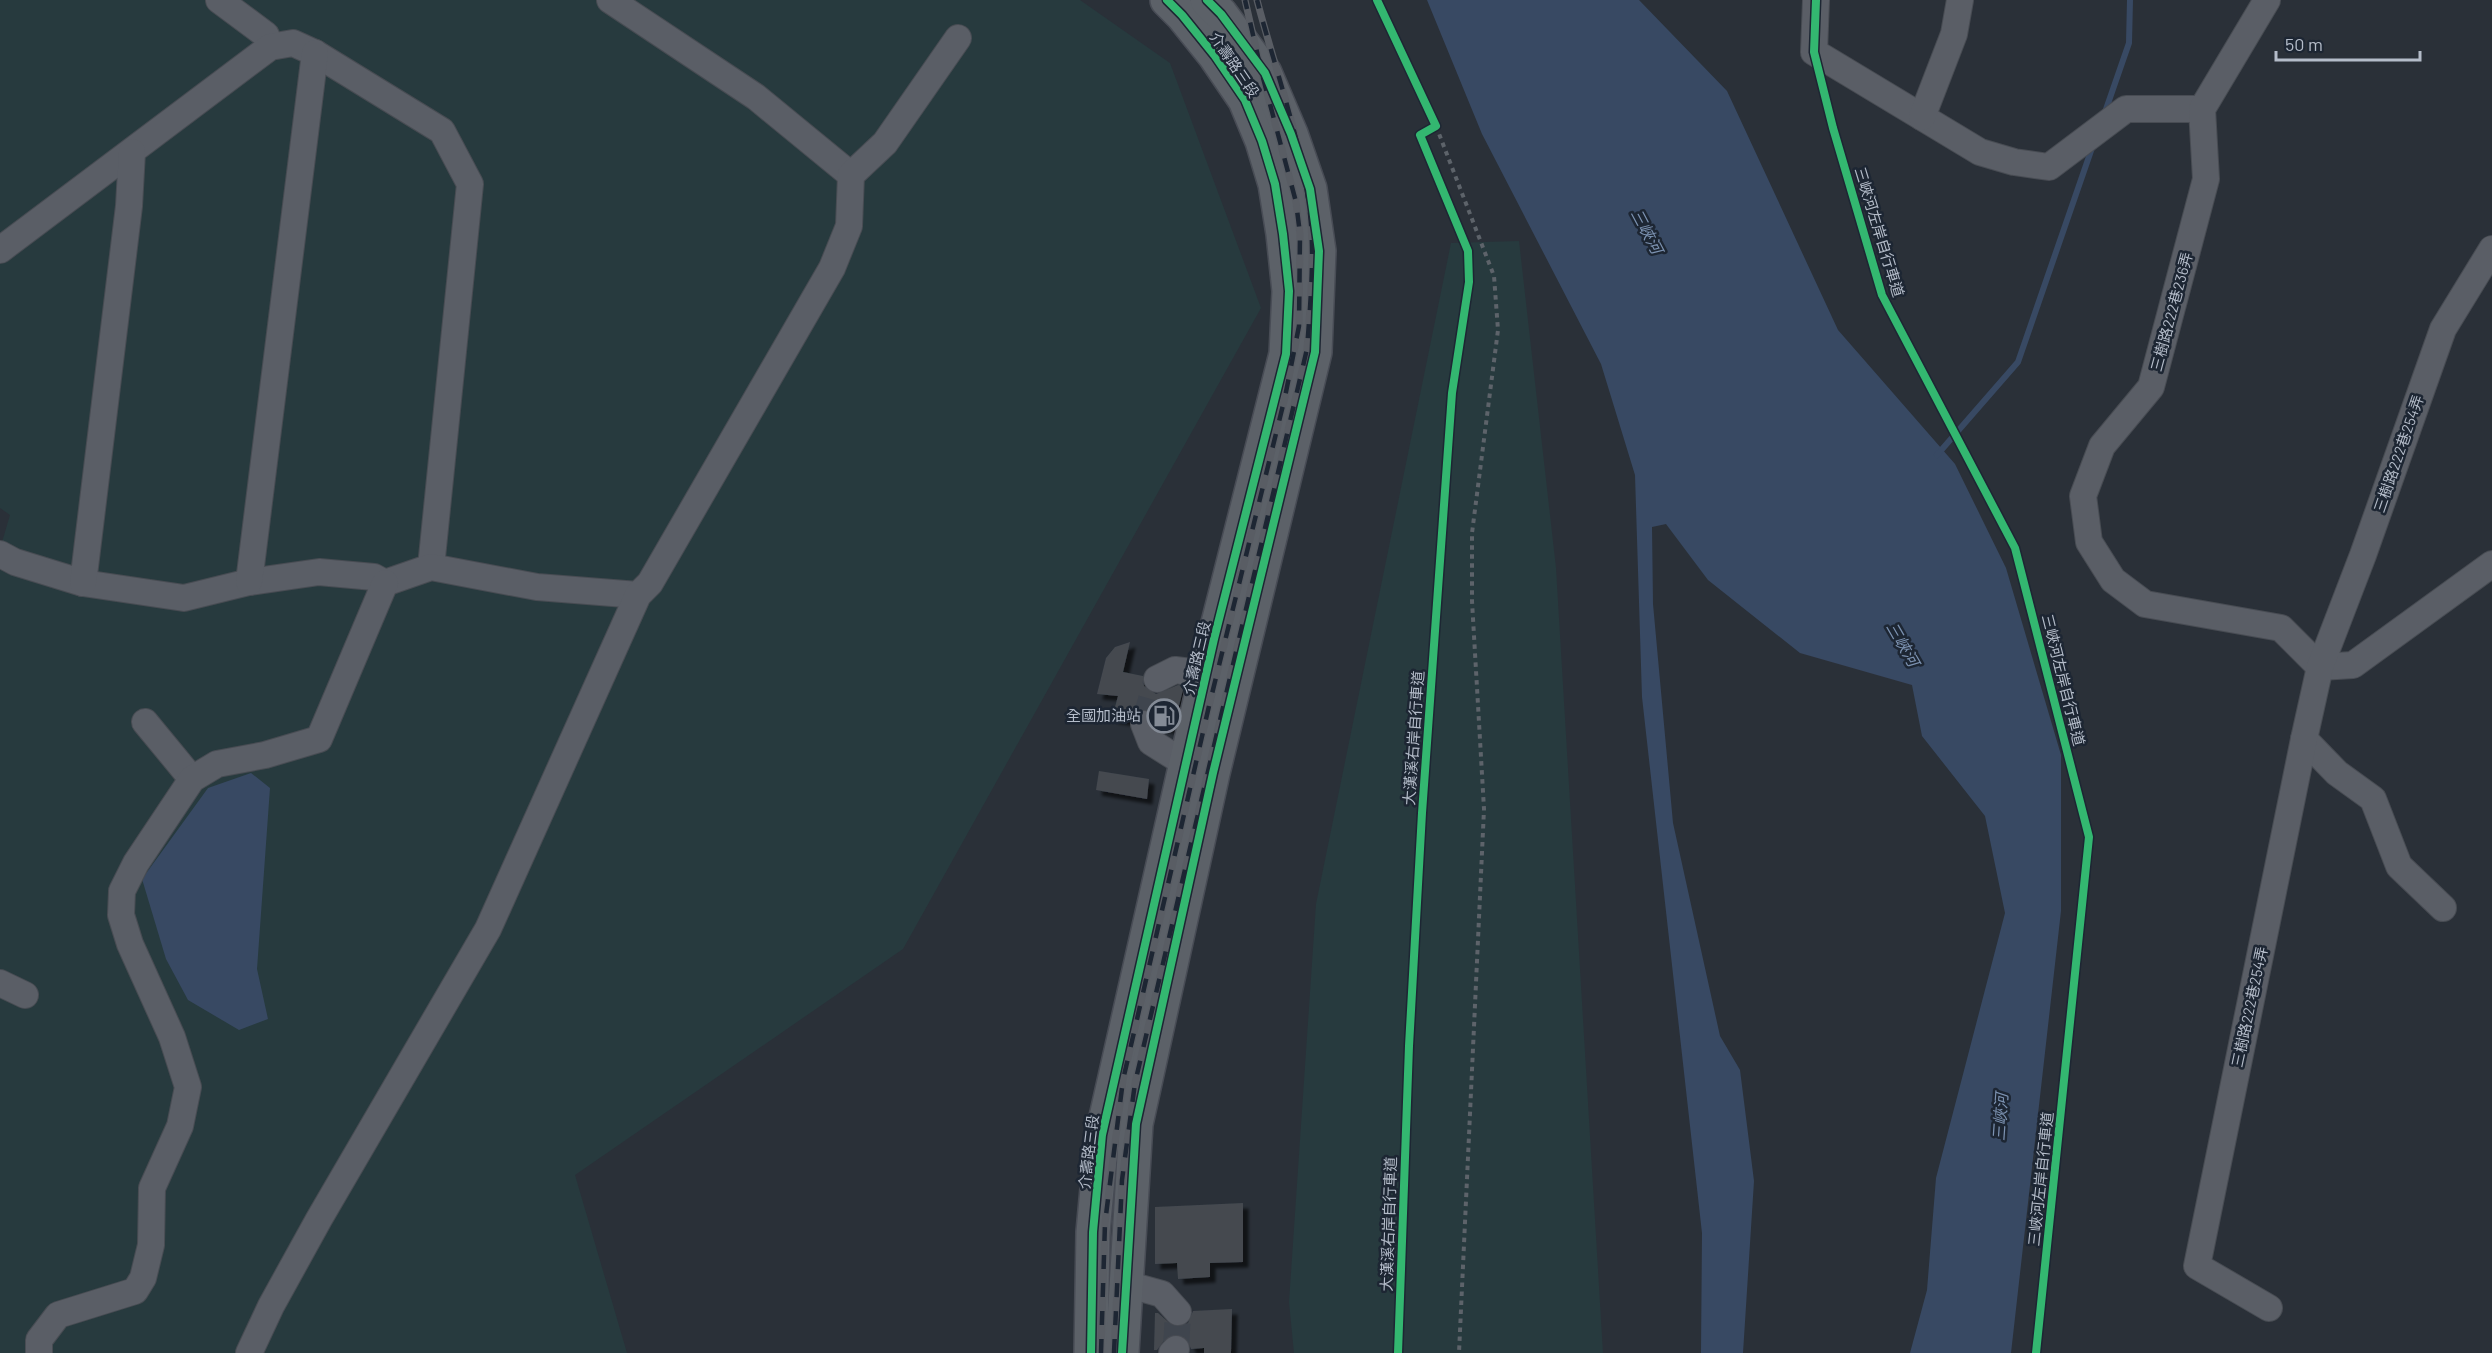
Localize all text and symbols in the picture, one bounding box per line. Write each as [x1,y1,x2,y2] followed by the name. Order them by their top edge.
[2276,24,2420,62] scale bar
[1206,28,1263,101] street label: 介壽路三段
[2285,33,2323,55] text: 50 m
[1852,165,1908,299] street label: 三峽河左岸自行車道
[1628,205,1669,259] water label: 三峽河
[2146,250,2196,373] street label: 三樹路222巷236弄
[2369,393,2427,515] street label: 三樹路222巷254弄
[2039,612,2089,747] street label: 三峽河左岸自行車道
[1883,618,1925,672] water label: 三峽河
[1179,619,1213,696] street label: 介壽路三段
[1399,670,1427,806] street label: 大漢溪右岸自行車道
[1146,698,1182,734] fuel station icon: 全國加油站
[1066,706,1141,724] place label: 全國加油站
[2227,945,2271,1069] street label: 三樹路222巷254弄
[1988,1089,2011,1142] water label: 三峽河
[2024,1111,2056,1247] street label: 三峽河左岸自行車道
[1075,1114,1102,1190] street label: 介壽路三段
[1377,1156,1399,1292] street label: 大漢溪右岸自行車道

